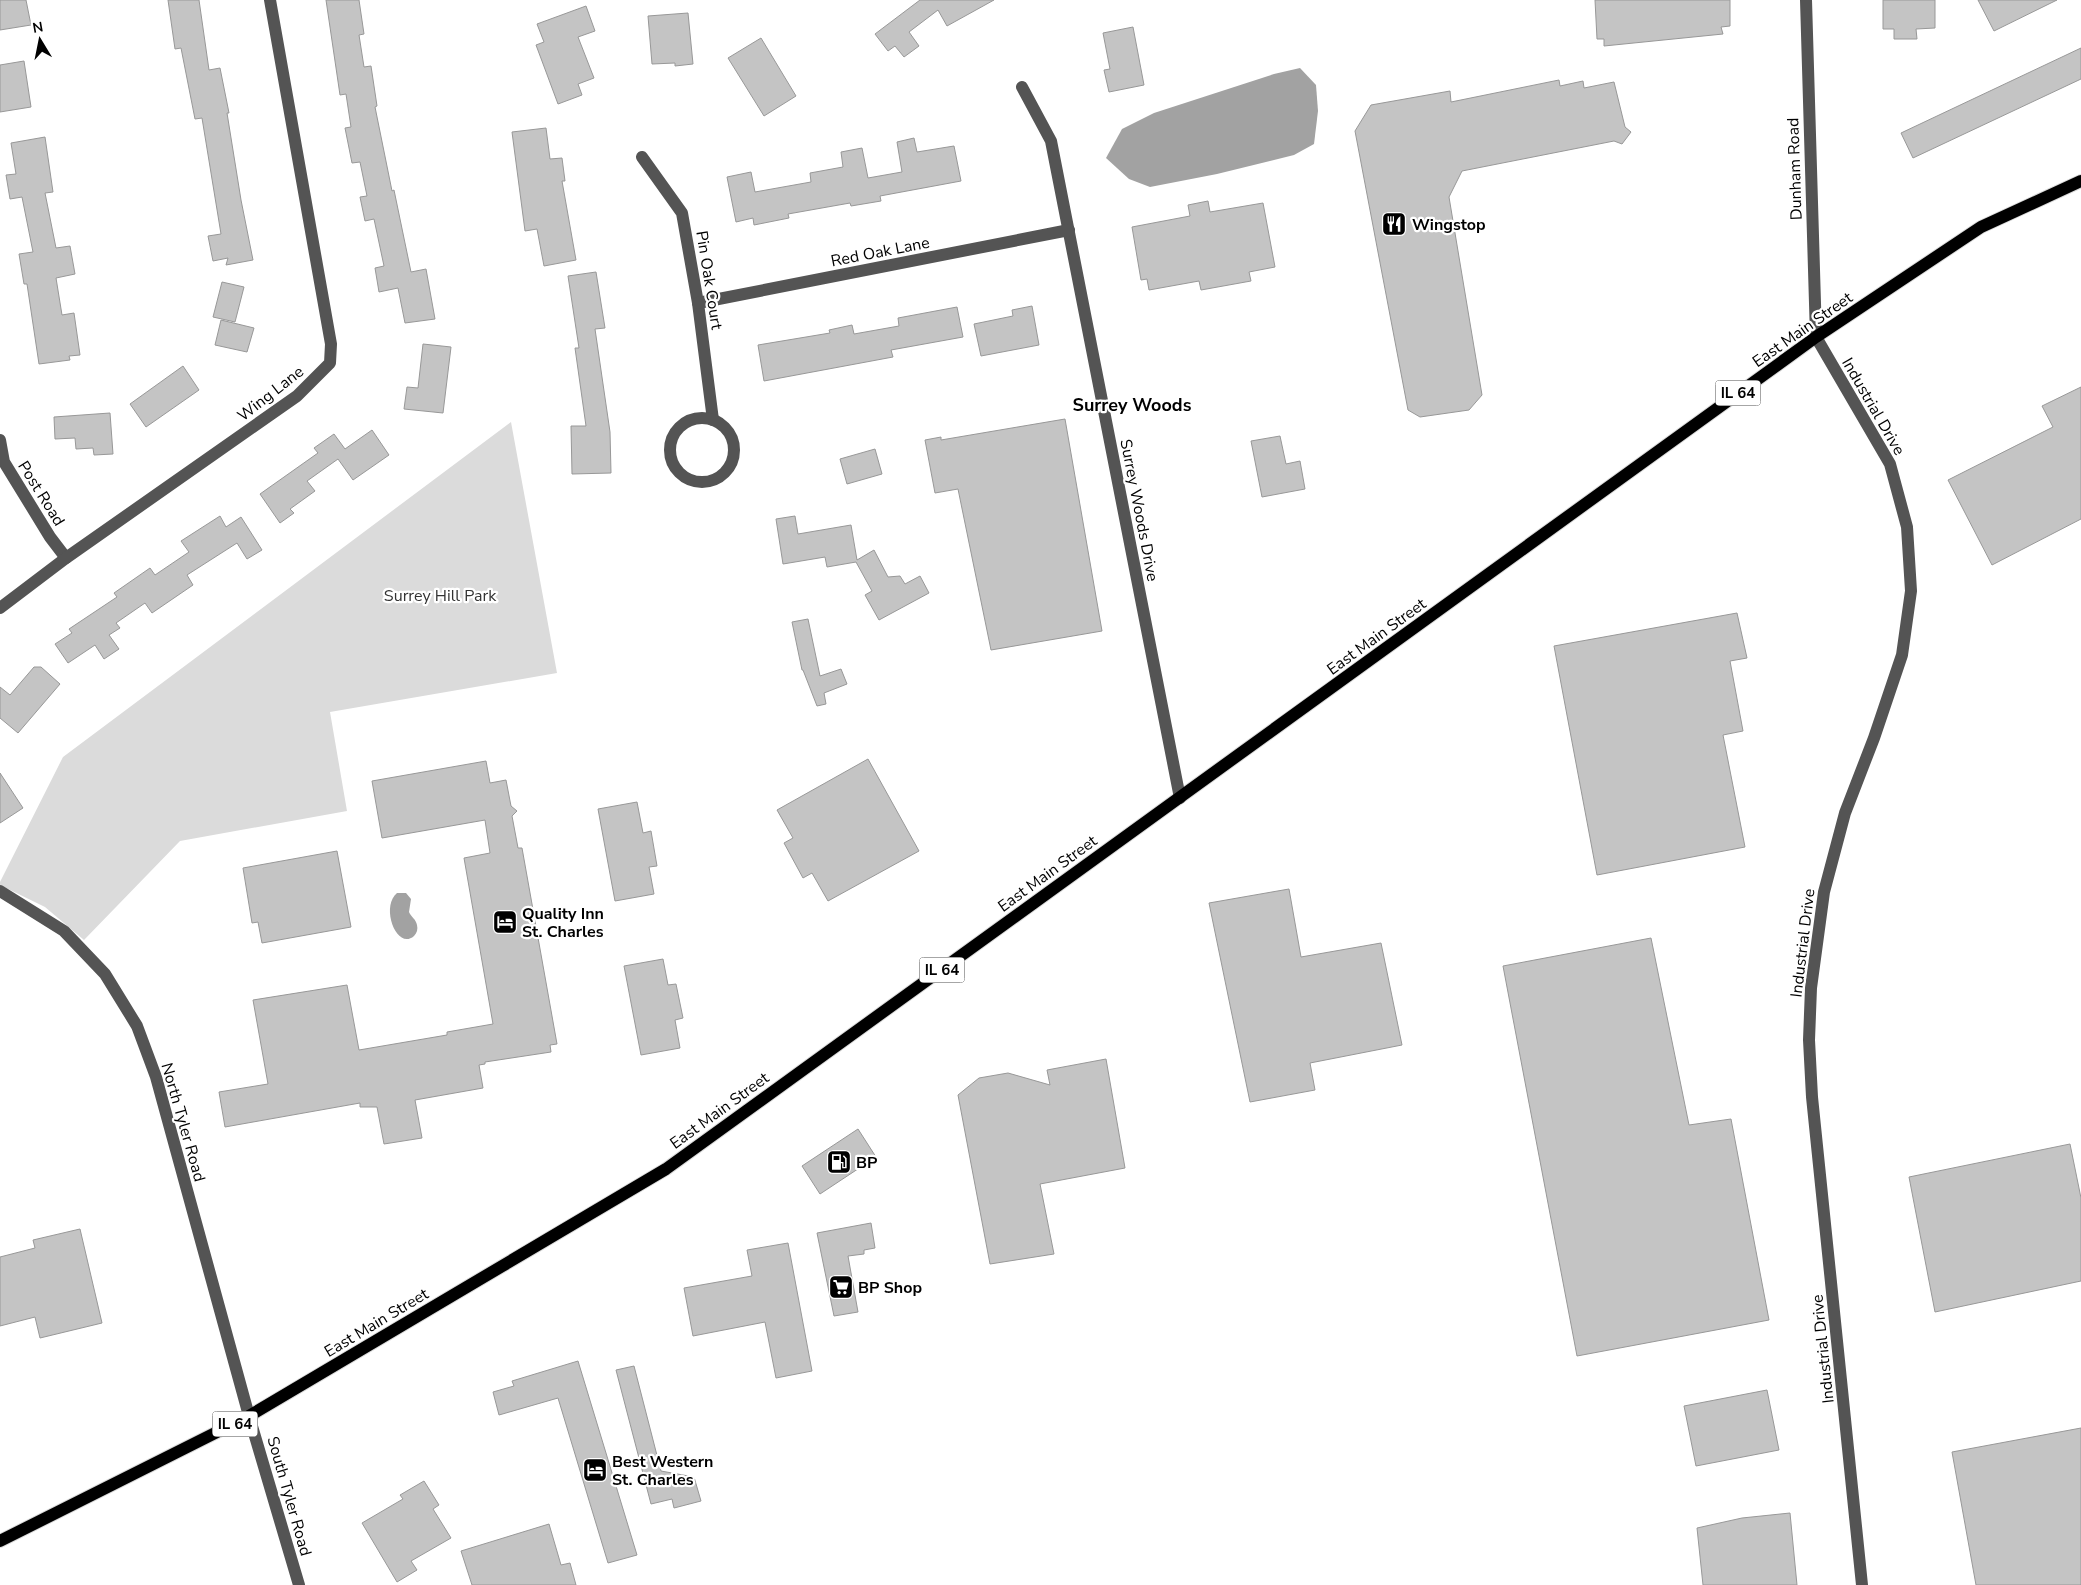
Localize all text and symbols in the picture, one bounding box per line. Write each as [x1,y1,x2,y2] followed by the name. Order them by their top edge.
[15,15,65,65] north arrow
[31,17,45,38] text: N
[1782,117,1808,221] street label: Dunham Road
[1381,211,1407,237] restaurant icon: Wingstop
[1412,214,1486,236] place label: Wingstop
[690,229,728,332] street label: Pin Oak Court
[829,232,931,272] street label: Red Oak Lane
[1748,287,1857,373] street label: East Main Street
[1836,354,1910,459] street label: Industrial Drive
[233,361,308,427] street label: Wing Lane
[1716,380,1760,406] road number: IL 64
[1073,393,1192,417] district label: Surrey Woods
[1114,437,1164,583] street label: Surrey Woods Drive
[12,457,70,530] street label: Post Road
[384,585,497,607] park label: Surrey Hill Park
[1322,593,1431,680] street label: East Main Street
[993,830,1102,917] street label: East Main Street
[1785,887,1821,999] street label: Industrial Drive
[522,903,604,943] place label: Quality Inn St. Charles
[492,909,518,935] hotel icon: Quality Inn St. Charles
[920,958,964,982] road number: IL 64
[156,1060,211,1184] street label: North Tyler Road
[665,1067,774,1154] street label: East Main Street
[826,1149,852,1175] fuel station icon: BP
[856,1152,877,1174] place label: BP
[828,1274,854,1300] supermarket icon: BP Shop
[858,1277,922,1299] place label: BP Shop
[320,1283,433,1363] street label: East Main Street
[1806,1293,1840,1404] street label: Industrial Drive
[212,1412,258,1436] road number: IL 64
[261,1434,317,1559] street label: South Tyler Road
[612,1451,713,1491] place label: Best Western St. Charles
[582,1457,608,1483] hotel icon: Best Western St. Charles

